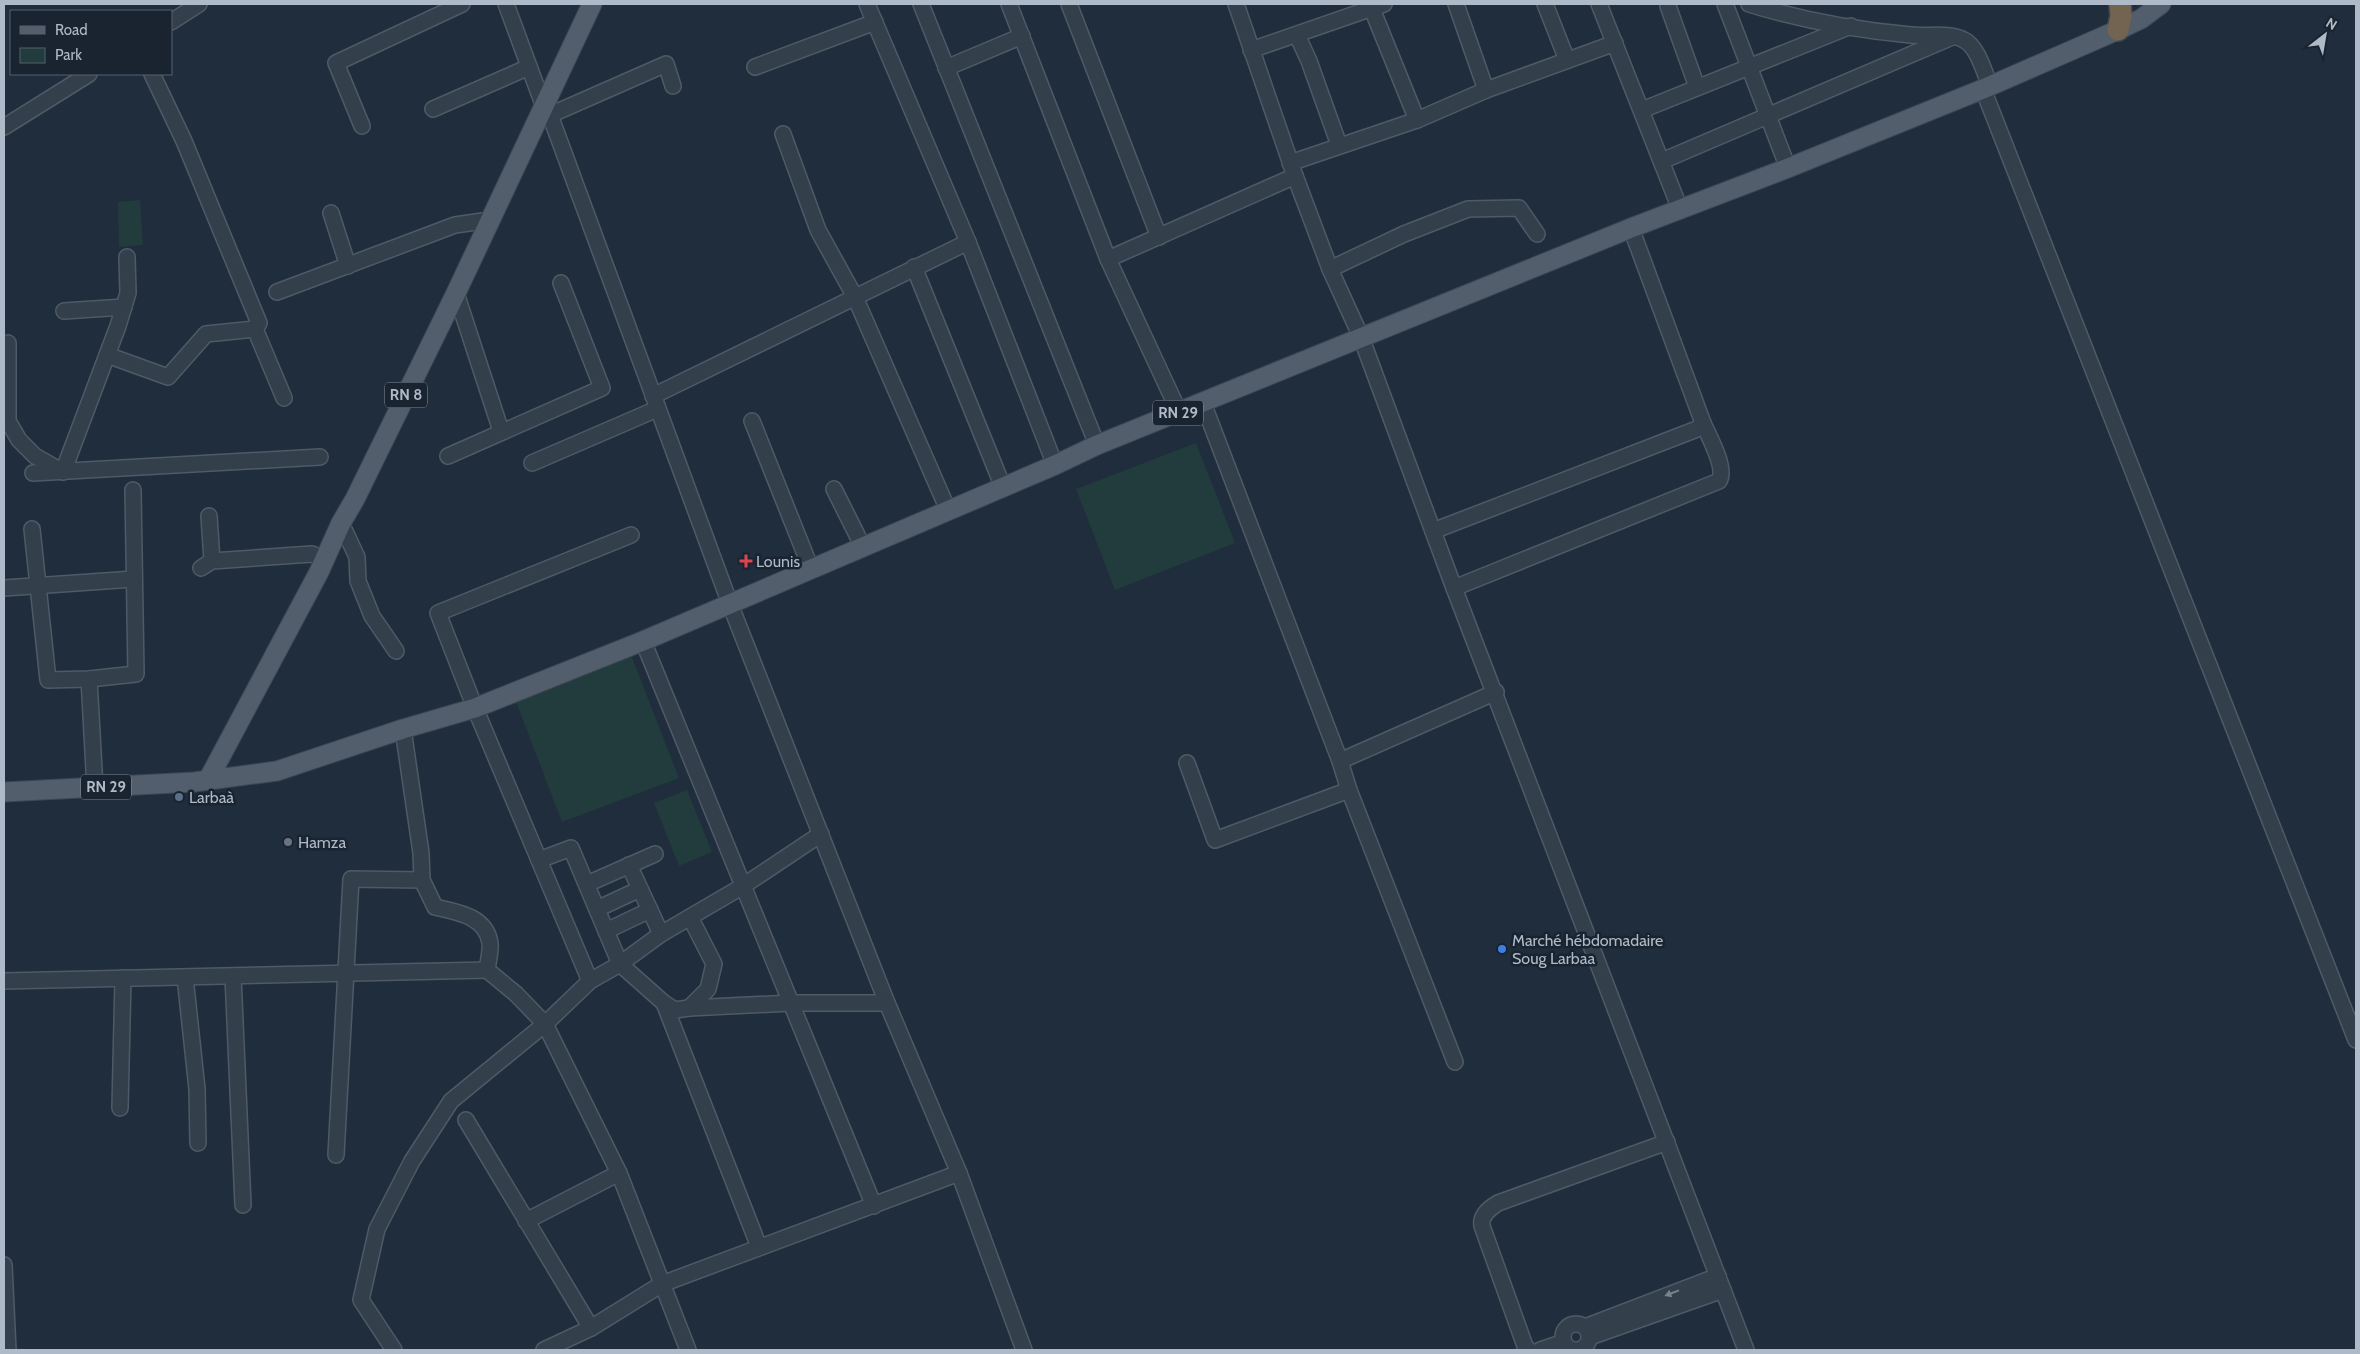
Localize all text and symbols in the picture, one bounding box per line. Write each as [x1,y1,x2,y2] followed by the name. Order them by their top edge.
[10,10,172,75] legend
[2300,10,2350,60] north arrow
[2323,14,2341,34] text: N
[55,21,88,39] text: Road
[55,46,82,64] text: Park
[385,382,427,408] road number: RN 8
[1153,400,1203,426] road number: RN 29
[756,552,800,571] place label: Lounis
[740,555,752,567] marker: Lounis
[81,774,131,800] road number: RN 29
[189,788,234,807] place label: Larbaà
[173,791,185,803] marker: Larbaà
[298,833,346,852] place label: Hamza
[282,836,294,848] marker: Hamza
[1512,931,1663,968] place label: Marché hébdomadaire Soug Larbaa
[1496,943,1508,955] marker: Marché hébdomadaire Soug Larbaa
[1665,1290,1679,1298] one-way arrow

